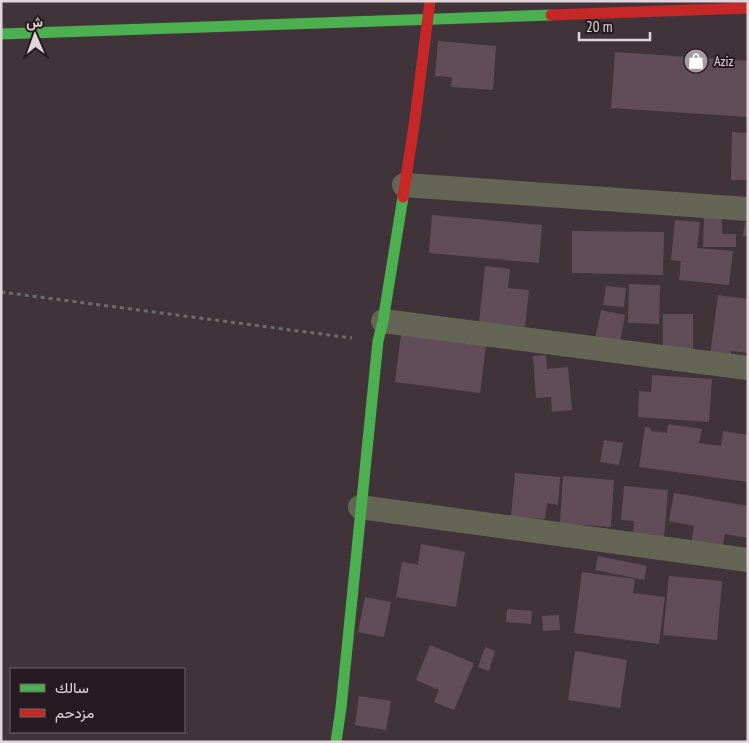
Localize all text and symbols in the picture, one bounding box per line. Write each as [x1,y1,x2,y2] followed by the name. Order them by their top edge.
[10,10,60,60] north arrow
[579,10,650,42] scale bar
[26,13,43,31] text: ش
[586,17,612,36] text: 20 m
[683,48,709,74] shop icon: Aziz
[714,52,734,70] place label: Aziz
[10,668,185,733] legend
[55,678,89,697] text: سالك
[55,703,94,723] text: مزدحم

